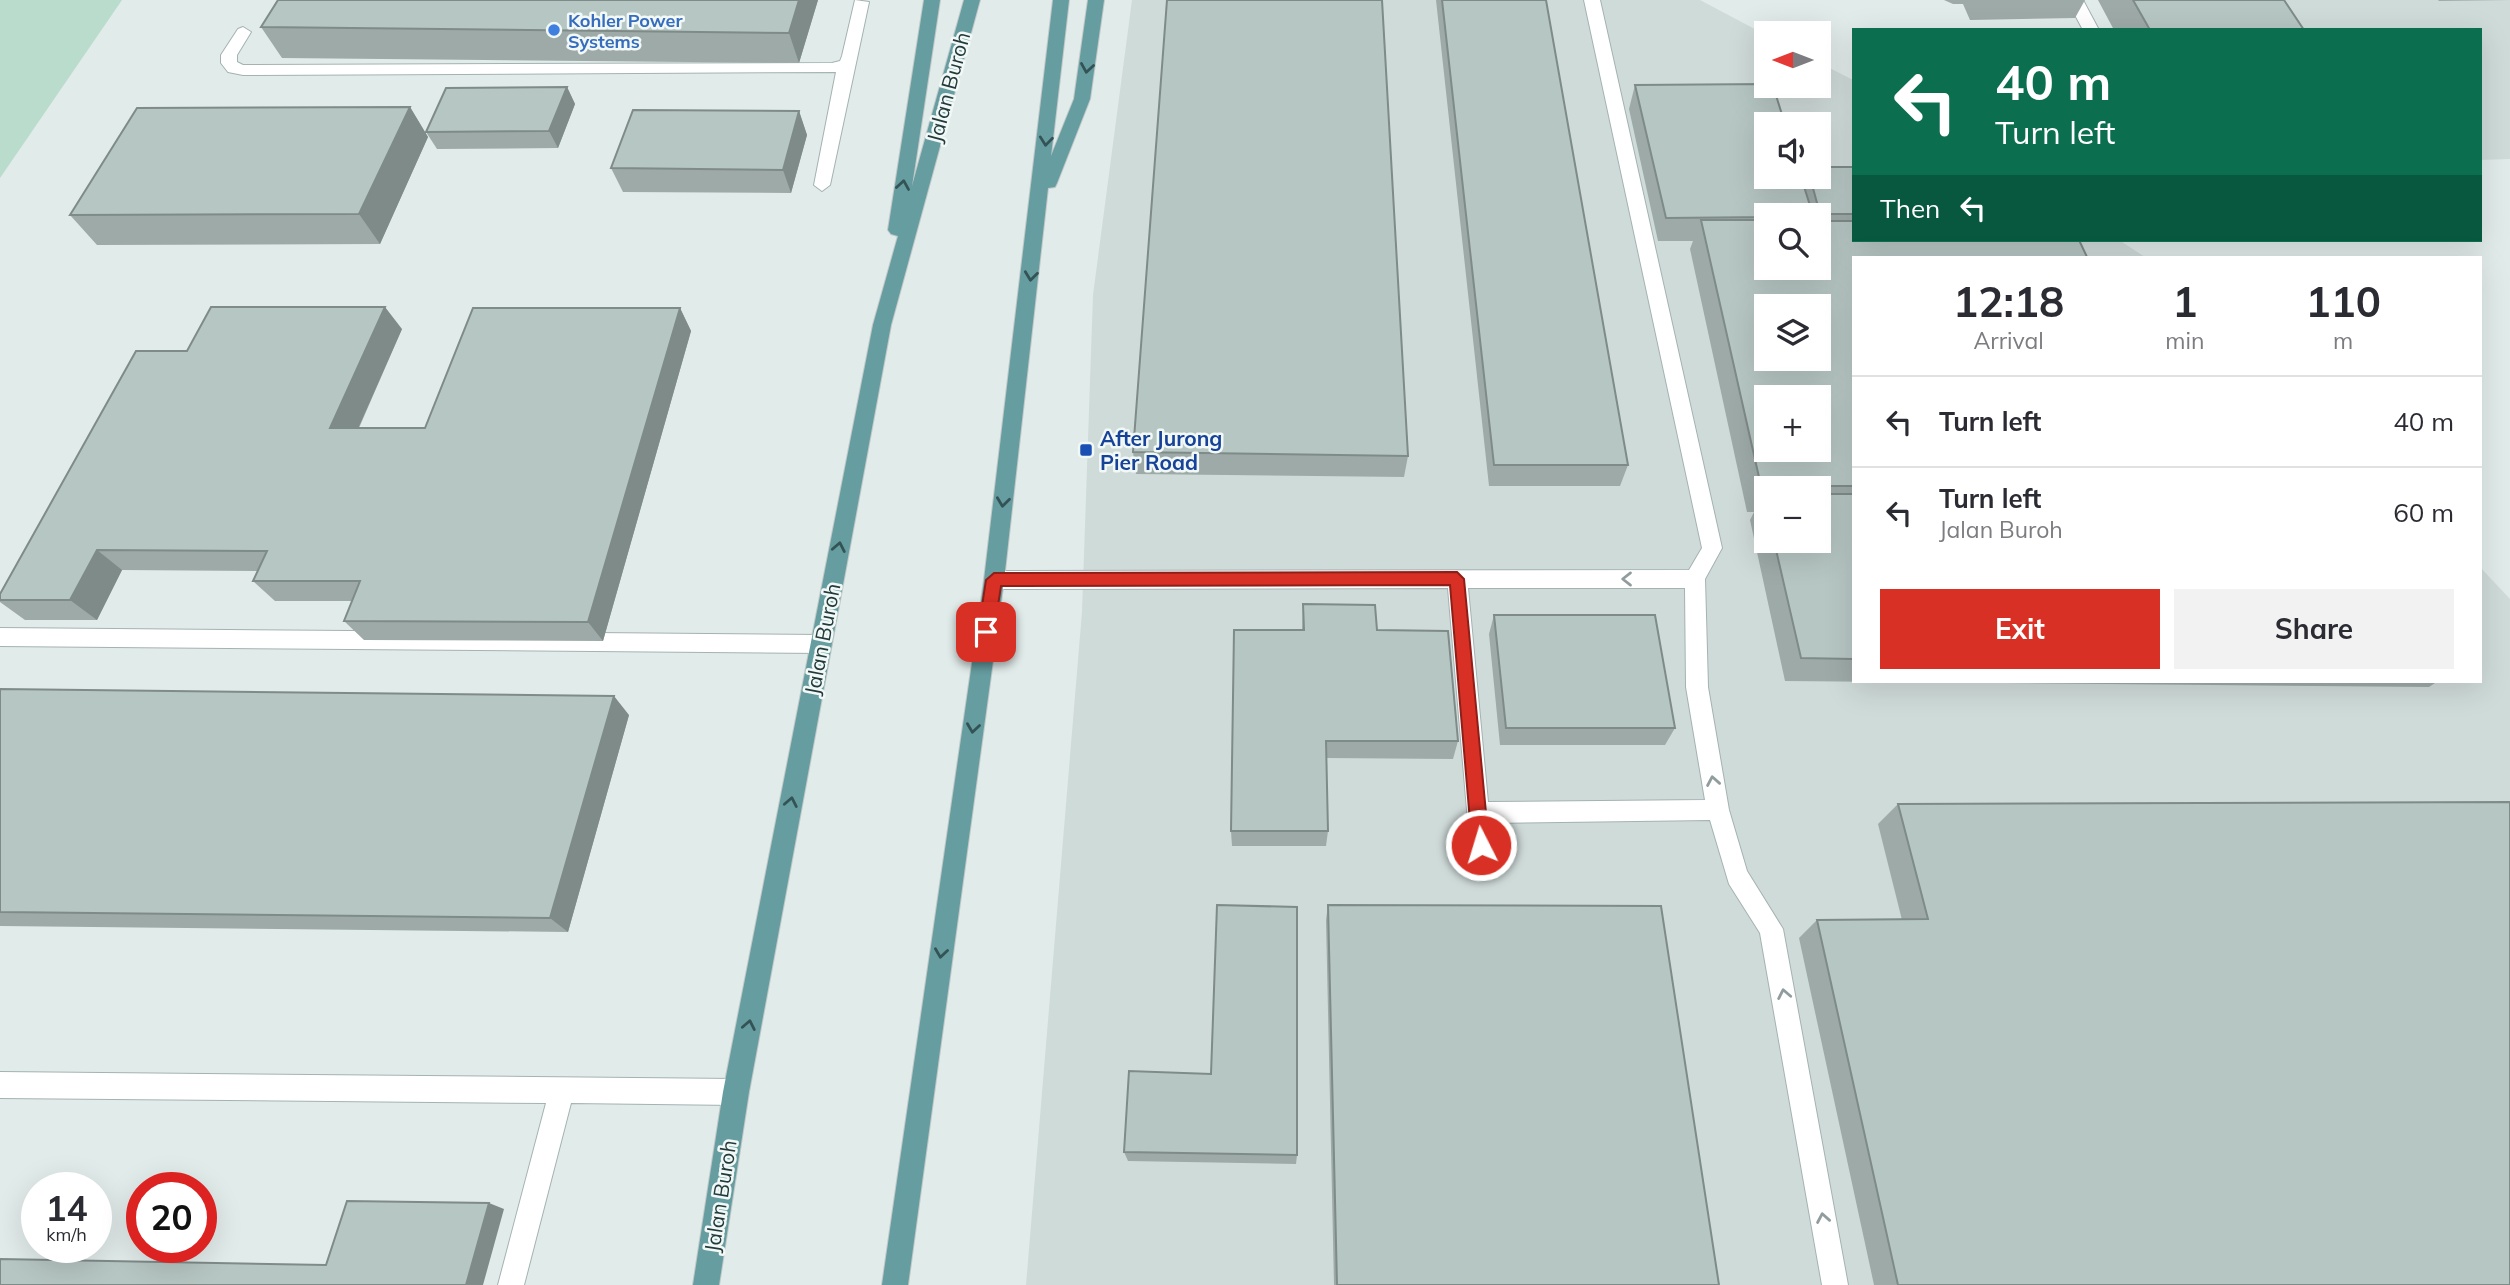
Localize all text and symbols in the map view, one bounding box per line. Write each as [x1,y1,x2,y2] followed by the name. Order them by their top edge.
[568,9,683,53] place label: Kohler Power Systems
[1754,21,1830,98] north arrow
[1754,21,1831,553] map controls
[546,22,562,38] marker: Kohler Power Systems
[921,29,975,145] street label: Jalan Buroh
[1995,51,2111,112] text: 40 m
[1880,56,1971,147] icon: left
[1080,62,1095,74] one-way arrow
[1754,112,1831,189] button: sound
[1995,112,2115,152] text: Turn left
[1039,135,1054,147] one-way arrow
[896,179,911,191] one-way arrow
[1954,189,1992,227] icon: left
[1880,192,1940,225] text: Then
[1754,203,1831,280] button: search
[1023,271,1038,282] one-way arrow
[1953,275,2064,328] text: 12:18
[2172,275,2197,328] text: 1
[2305,275,2381,328] text: 110
[1754,294,1831,371] button: layers
[1973,326,2044,355] text: Arrival
[2165,326,2204,355] text: min
[2333,326,2353,355] text: m
[1754,385,1831,462] button: +
[1880,403,1918,441] icon: left
[1939,405,2041,438] text: Turn left
[2393,405,2454,438] text: 40 m
[1100,425,1222,475] place label: After Jurong Pier Road
[1078,442,1094,458] marker: After Jurong Pier Road
[1754,476,1831,553] button: −
[1939,482,2041,515] text: Turn left
[1880,494,1918,532] icon: left
[996,496,1011,508] one-way arrow
[2393,496,2454,529] text: 60 m
[1939,515,2063,544] text: Jalan Buroh
[831,541,846,553] one-way arrow
[1621,571,1632,587] one-way arrow
[798,581,846,697] street label: Jalan Buroh
[1880,589,2160,669] button: Exit
[2174,589,2454,669] button: Share
[956,602,1016,662] pin
[967,613,1005,651] icon: arrive
[965,722,980,734] one-way arrow
[1706,775,1721,787] one-way arrow
[783,796,798,808] one-way arrow
[1444,808,1518,882] position arrow
[934,947,949,959] one-way arrow
[1777,988,1792,1000] one-way arrow
[740,1019,755,1031] one-way arrow
[698,1138,742,1254] street label: Jalan Buroh
[126,1172,217,1263] speed limit sign: 20
[45,1186,88,1230] text: 14
[1817,1212,1832,1224] one-way arrow
[46,1223,87,1246] text: km/h

